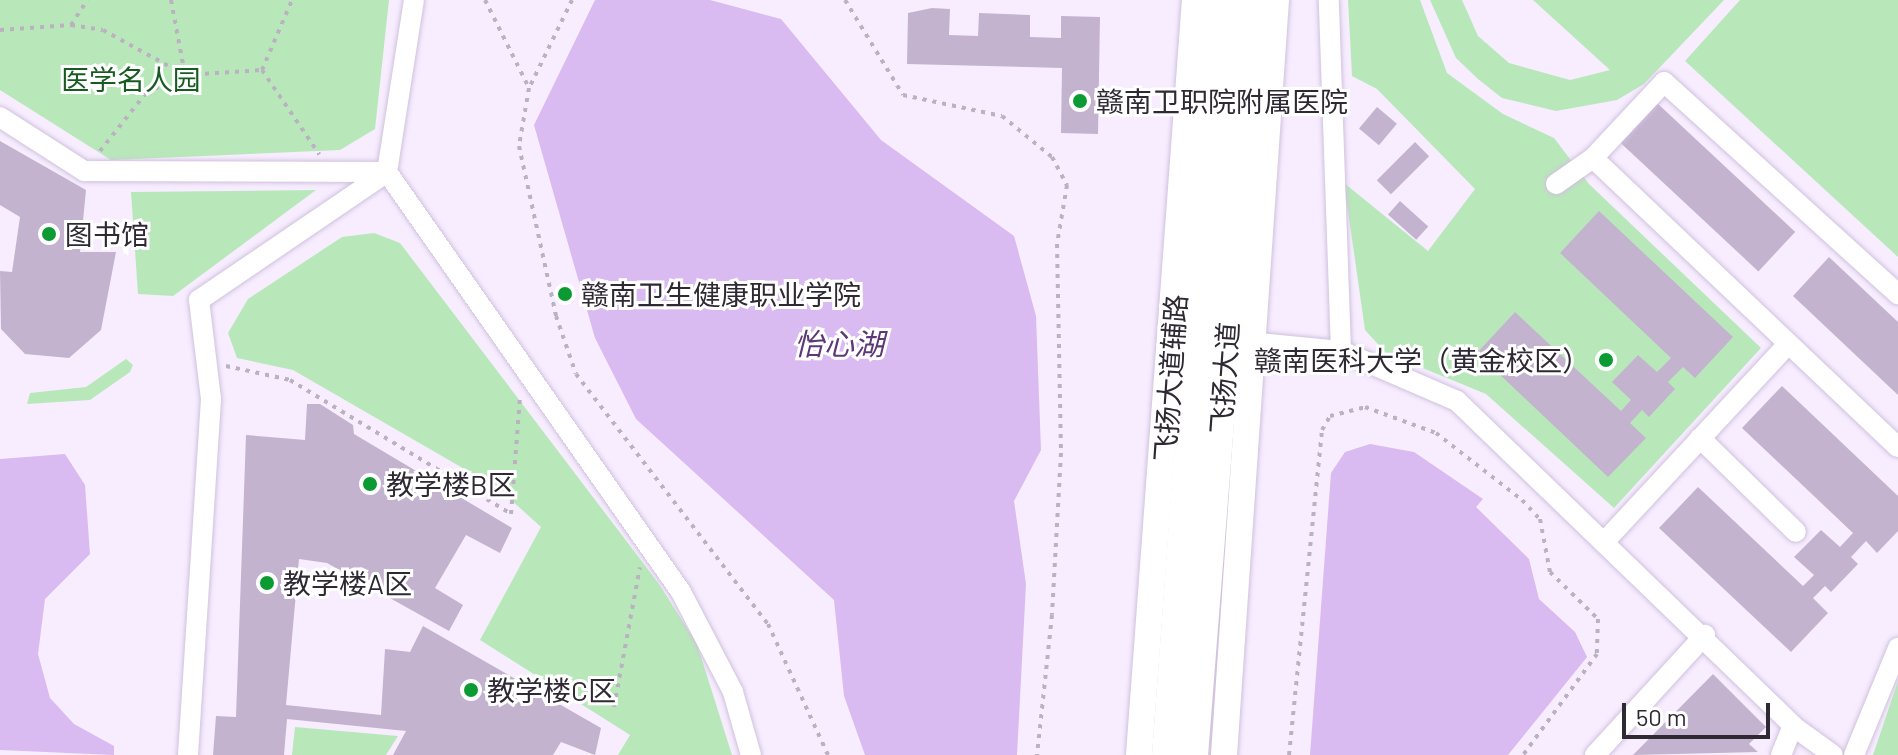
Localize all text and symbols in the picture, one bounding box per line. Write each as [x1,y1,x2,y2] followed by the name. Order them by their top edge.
[61,62,201,96] park label: 医学名人园
[1096,84,1348,118] place label: 赣南卫职院附属医院
[1071,92,1089,110] marker: 赣南卫职院附属医院
[65,217,149,251] place label: 图书馆
[40,225,58,243] marker: 图书馆
[581,277,861,311] place label: 赣南卫生健康职业学院
[556,285,574,303] marker: 赣南卫生健康职业学院
[1147,293,1193,463] street label: 飞扬大道辅路
[1203,321,1245,435] street label: 飞扬大道
[794,325,884,361] water label: 怡心湖
[1254,343,1590,377] place label: 赣南医科大学（黄金校区）
[1597,351,1615,369] marker: 赣南医科大学（黄金校区）
[386,467,516,501] place label: 教学楼B区
[361,475,379,493] marker: 教学楼B区
[283,566,412,600] place label: 教学楼A区
[258,574,276,592] marker: 教学楼A区
[487,673,616,707] place label: 教学楼C区
[462,681,480,699] marker: 教学楼C区
[1626,687,1774,737] scale bar
[1636,702,1687,731] text: 50 m

